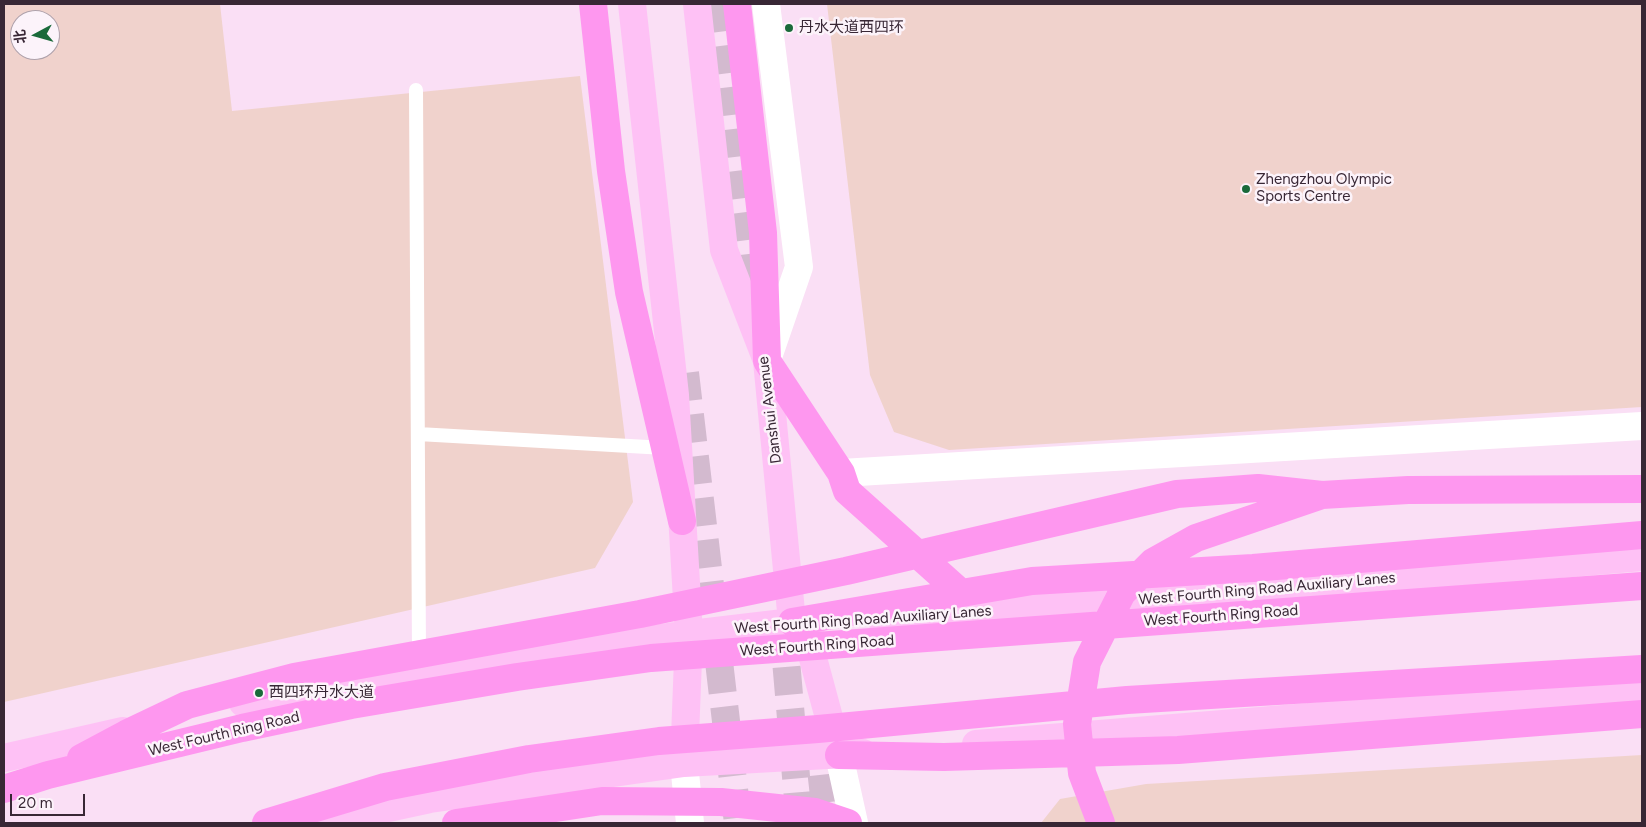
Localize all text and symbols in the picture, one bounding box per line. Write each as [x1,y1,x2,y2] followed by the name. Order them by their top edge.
[10,10,60,60] north arrow
[799,19,904,37] place label: 丹水大道西四环
[783,22,795,34] marker: 丹水大道西四环
[11,29,30,44] text: 北
[1256,171,1392,206] place label: Zhengzhou Olympic Sports Centre
[1240,183,1252,195] marker: Zhengzhou Olympic Sports Centre
[754,355,786,465] street label: Danshui Avenue
[1138,569,1396,609] street label: West Fourth Ring Road Auxiliary Lanes
[734,602,992,638] street label: West Fourth Ring Road Auxiliary Lanes
[1143,602,1299,630] street label: West Fourth Ring Road
[739,632,895,660] street label: West Fourth Ring Road
[269,684,374,702] place label: 西四环丹水大道
[253,687,265,699] marker: 西四环丹水大道
[147,708,301,760] street label: West Fourth Ring Road
[12,784,88,816] scale bar
[18,794,52,812] text: 20 m

